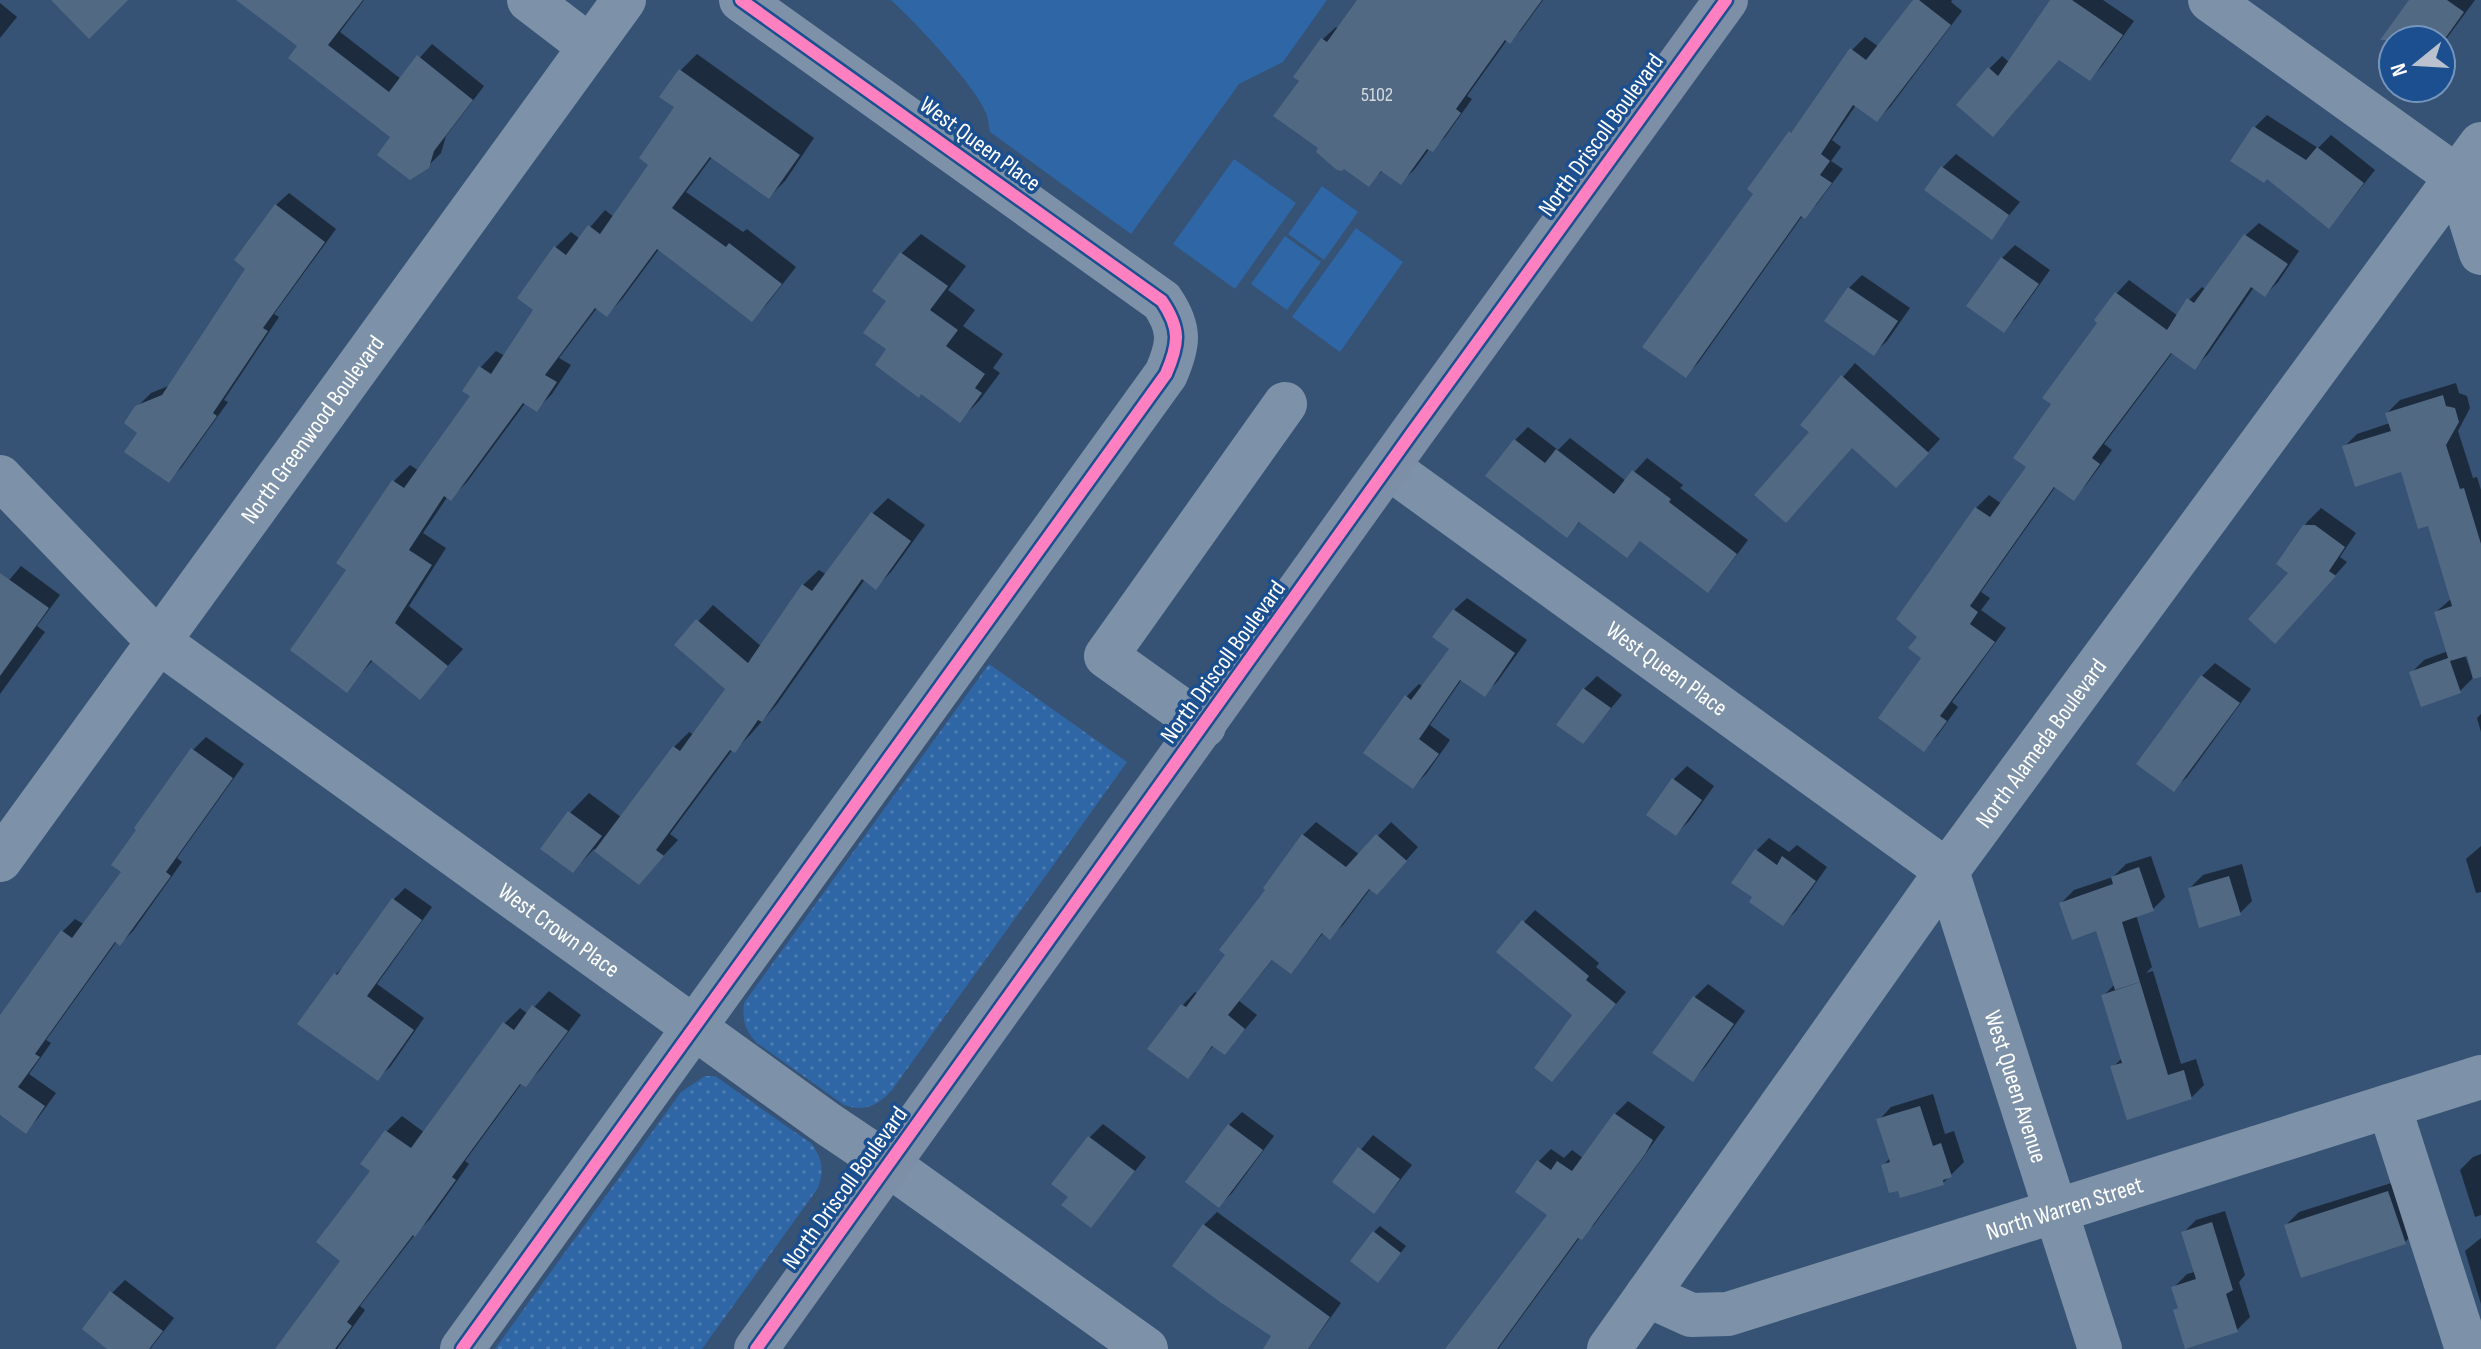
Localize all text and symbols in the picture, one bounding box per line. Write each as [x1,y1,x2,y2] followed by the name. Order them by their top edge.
[2377,24,2457,104] north arrow
[1532,48,1670,222] street label: North Driscoll Boulevard
[2385,60,2414,79] text: N
[1361,83,1393,107] house number: 5102
[914,90,1046,198] street label: West Queen Place
[234,330,390,529] street label: North Greenwood Boulevard
[1154,575,1292,749] street label: North Driscoll Boulevard
[1600,615,1733,722] street label: West Queen Place
[1969,653,2113,833] street label: North Alameda Boulevard
[492,876,626,984] street label: West Crown Place
[1978,1007,2054,1167] street label: West Queen Avenue
[776,1101,914,1275] street label: North Driscoll Boulevard
[1982,1170,2146,1246] street label: North Warren Street

